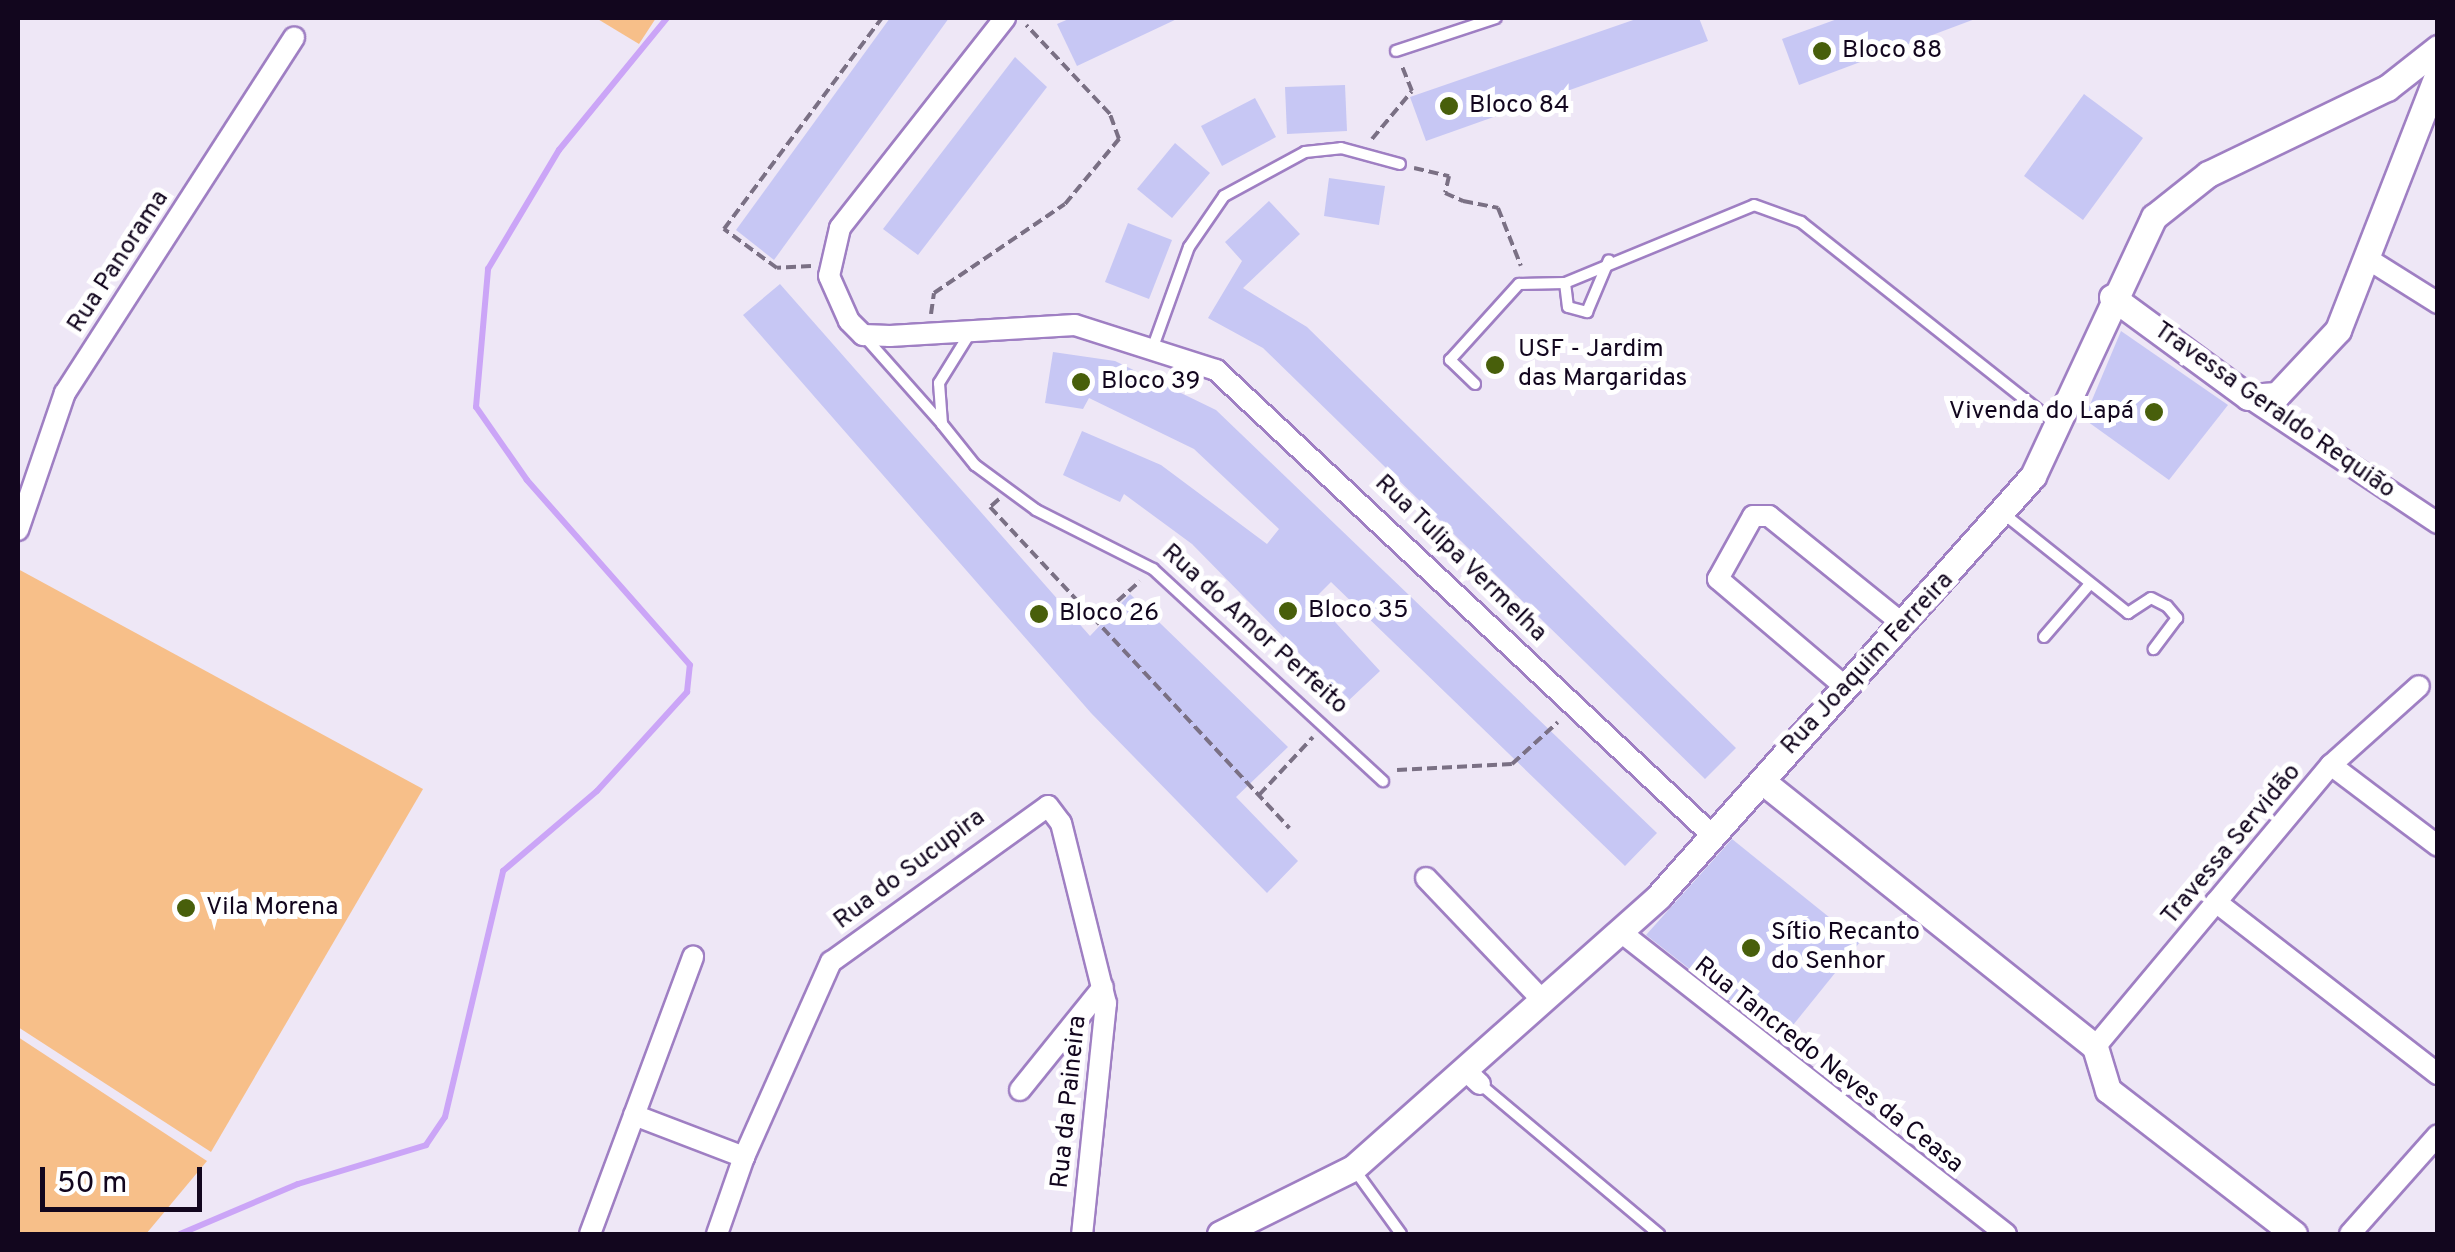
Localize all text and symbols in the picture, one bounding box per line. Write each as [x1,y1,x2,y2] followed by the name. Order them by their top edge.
[1842,36,1942,66] place label: Bloco 88
[1811,40,1833,62] marker: Bloco 88
[1469,91,1570,121] place label: Bloco 84
[1438,95,1460,117] marker: Bloco 84
[62,185,176,339] street label: Rua Panorama
[2147,316,2401,506] street label: Travessa Geraldo Requião
[1518,336,1687,395] place label: USF - Jardim das Margaridas
[1482,352,1508,378] marker: USF - Jardim das Margaridas
[1101,367,1200,397] place label: Bloco 39
[1070,371,1092,393] marker: Bloco 39
[1949,397,2134,427] place label: Vivenda do Lapá
[2143,401,2165,423] marker: Vivenda do Lapá
[1367,468,1553,650] street label: Rua Tulipa Vermelha
[1154,538,1354,722] street label: Rua do Amor Perfeito
[1775,566,1961,762] street label: Rua Joaquim Ferreira
[1308,596,1408,626] place label: Bloco 35
[1059,599,1159,629] place label: Bloco 26
[1277,600,1299,622] marker: Bloco 35
[1028,603,1050,625] marker: Bloco 26
[2156,758,2308,932] street label: Travessa Servidão
[828,803,992,937] street label: Rua do Sucupira
[206,893,338,923] place label: Vila Morena
[175,897,197,919] marker: Vila Morena
[1771,919,1920,978] place label: Sítio Recanto do Senhor
[1740,937,1762,959] marker: Sítio Recanto do Senhor
[1687,951,1969,1181] street label: Rua Tancredo Neves da Ceasa
[1046,1014,1094,1190] street label: Rua da Paineira
[45,1147,208,1209] scale bar
[57,1166,127,1203] text: 50 m

